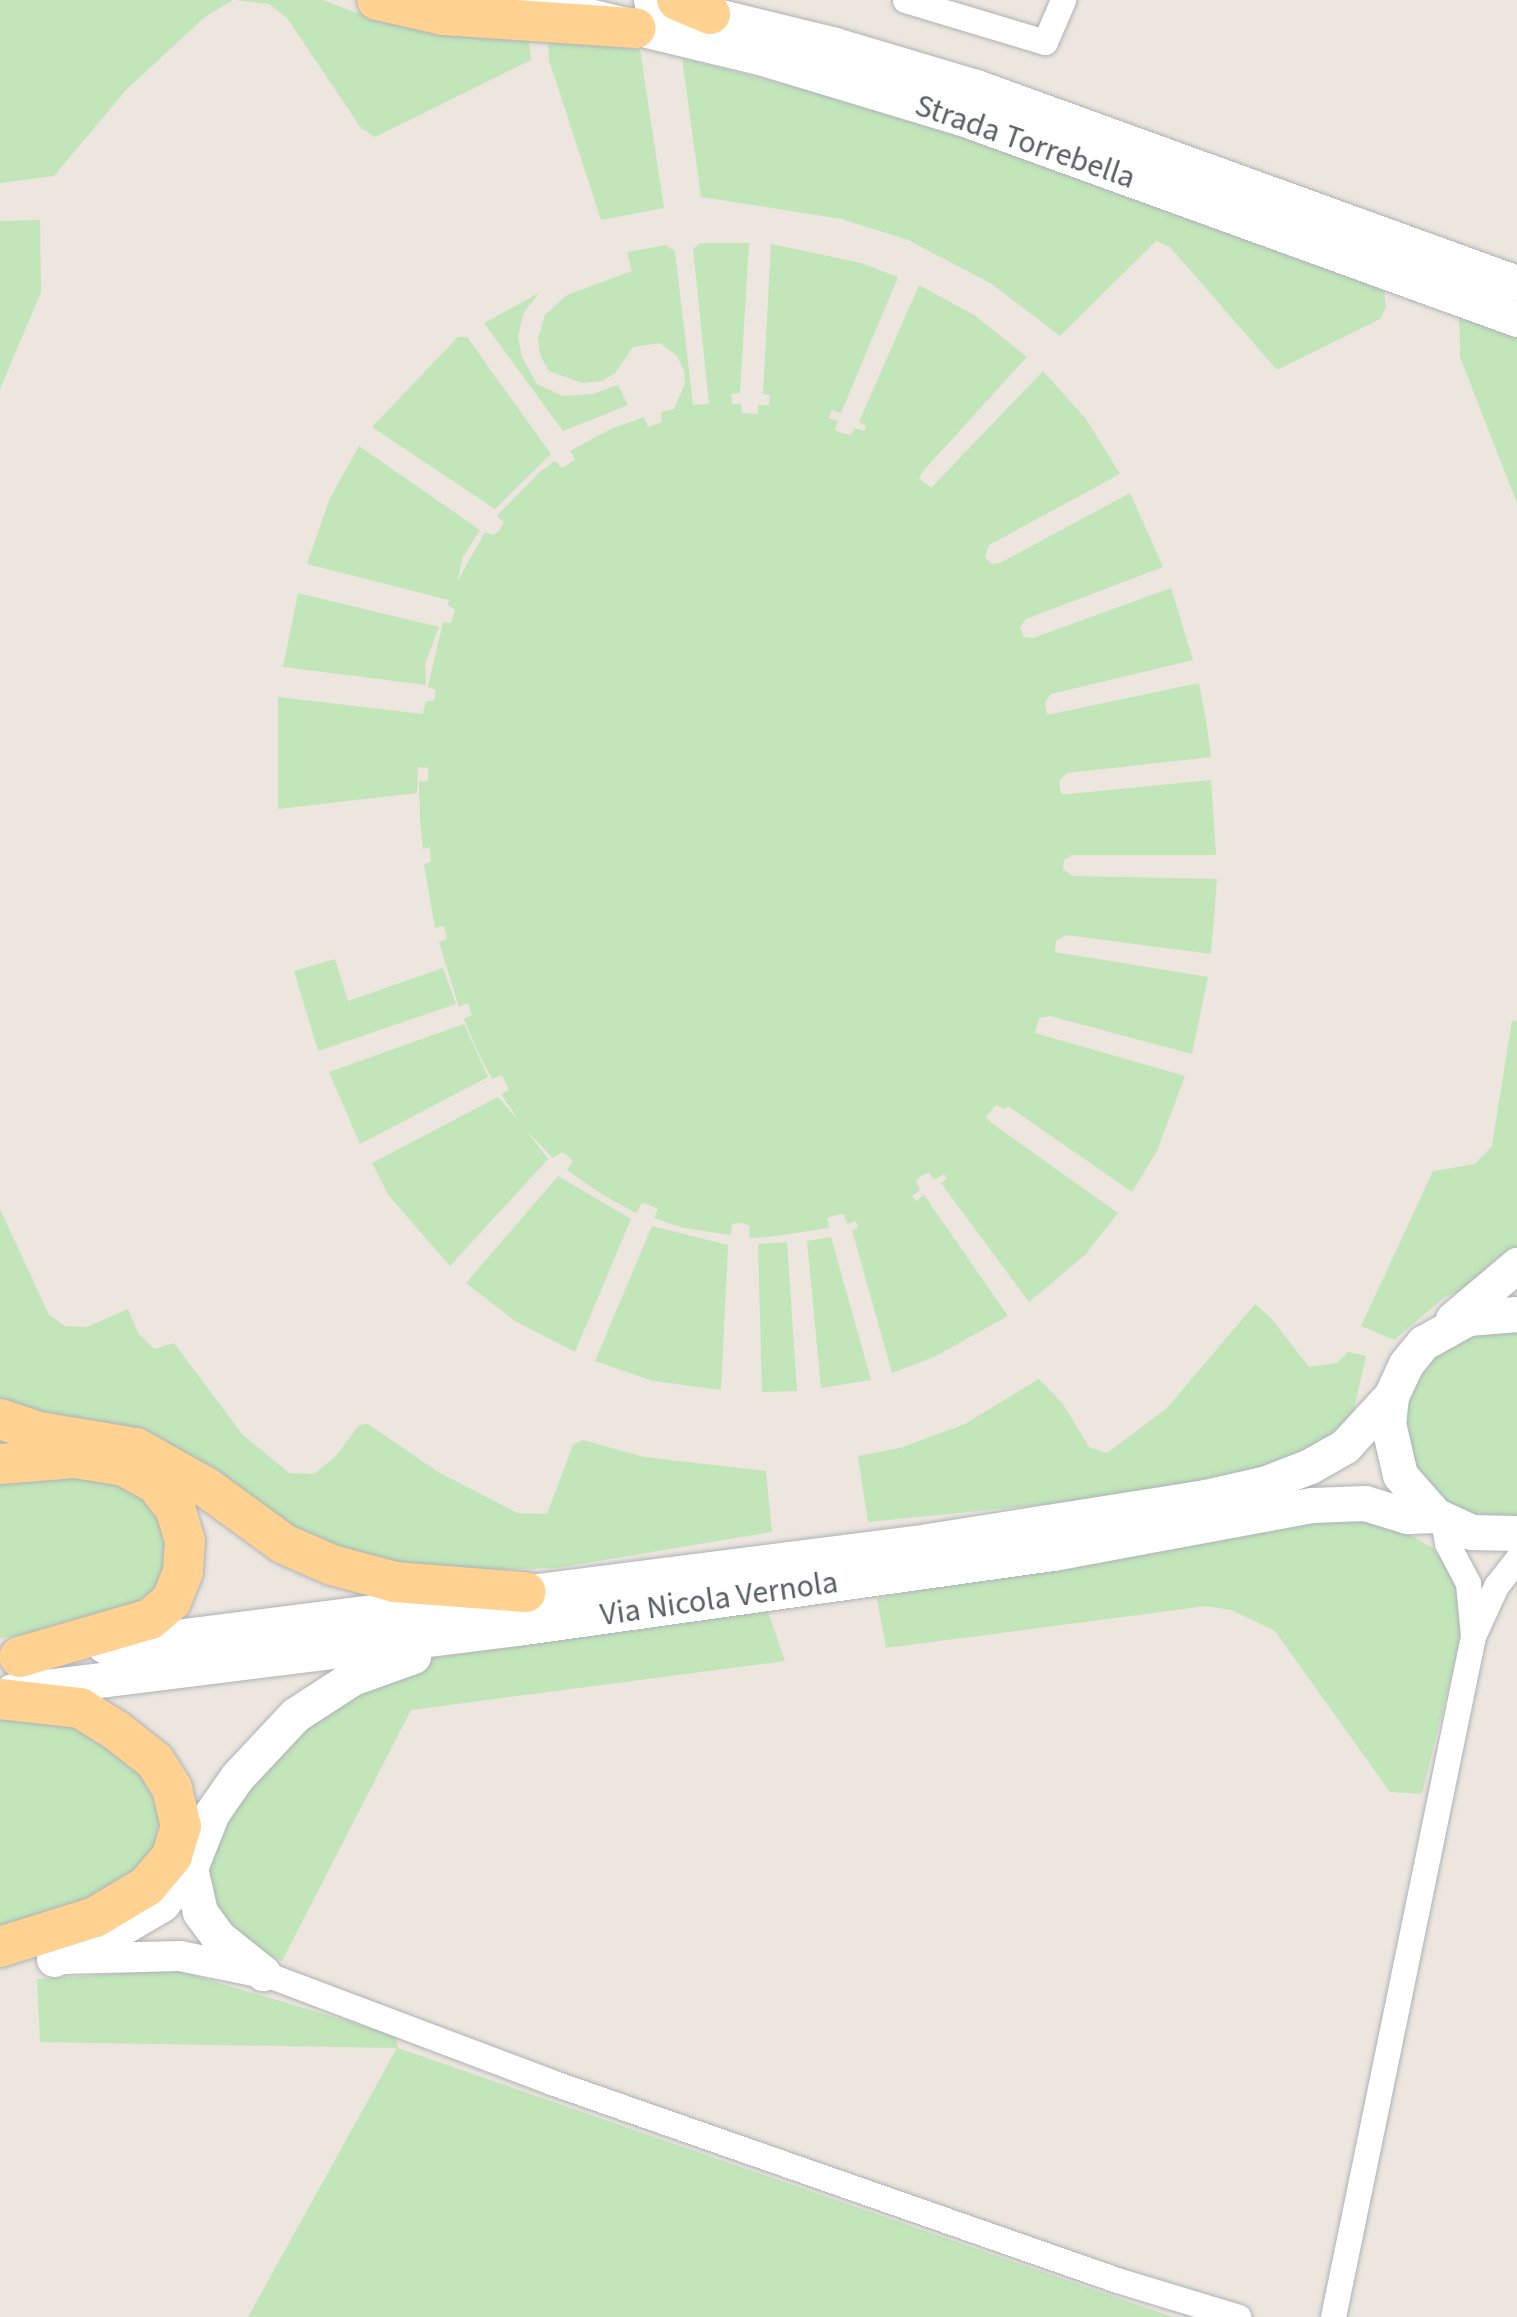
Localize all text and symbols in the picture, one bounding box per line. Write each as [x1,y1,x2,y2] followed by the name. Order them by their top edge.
[910,86,1140,198] street label: Strada Torrebella
[598,1563,840,1635] street label: Via Nicola Vernola

